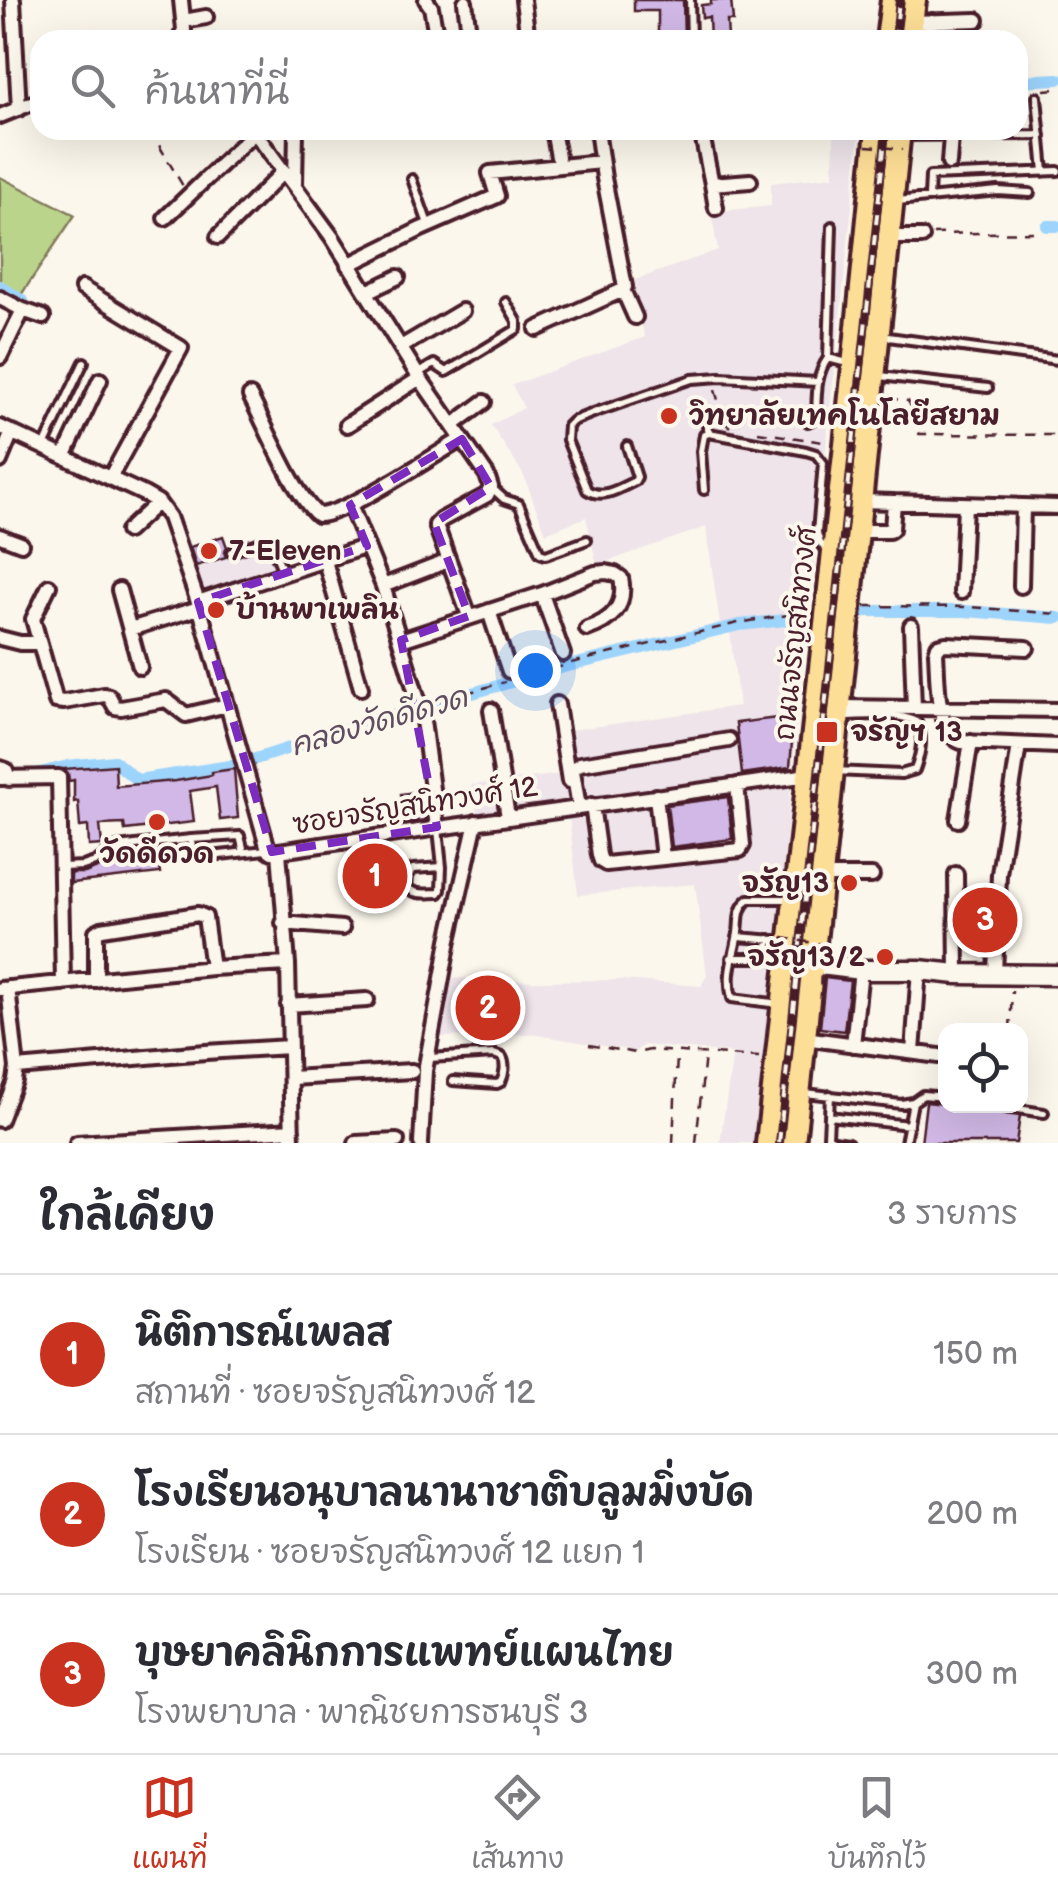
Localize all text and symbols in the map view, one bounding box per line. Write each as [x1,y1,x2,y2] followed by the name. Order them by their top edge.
[30,30,1028,140] search box
[65,58,120,113] icon: search
[145,70,289,115] text: ค้นหาที่นี่
[689,397,1000,433] place label: วิทยาลัยเทคโนโลยีสยาม
[658,405,680,427] marker: วิทยาลัยเทคโนโลยีสยาม
[764,523,824,742] street label: ถนนจรัญสนิทวงศ์
[229,535,342,568] place label: 7-Eleven
[198,540,220,562] marker: 7-Eleven
[236,591,399,627] place label: บ้านพาเพลิน
[205,599,227,621] marker: บ้านพาเพลิน
[510,645,561,696] your location
[286,677,473,764] water label: คลองวัดดีดวด
[850,715,963,749] place label: จรัญฯ 13
[814,719,840,745] marker: จรัญฯ 13
[290,766,540,842] street label: ซอยจรัญสนิทวงศ์ 12
[146,811,168,833] marker: วัดดีดวด
[100,836,214,871] place label: วัดดีดวด
[342,838,408,914] pin: 1
[741,866,829,900] place label: จรัญ13
[838,872,860,894] marker: จรัญ13
[952,882,1018,958] pin: 3
[747,940,865,974] place label: จรัญ13/2
[874,946,896,968] marker: จรัญ13/2
[456,970,520,1046] pin: 2
[938,1023,1028,1113] map controls
[938,1023,1028,1113] button: locate
[40,1191,215,1242] text: ใกล้เคียง
[887,1195,1018,1234] text: 3 รายการ
[135,1311,390,1356] text: นิติการณ์เพลส
[66,1335,79,1374] text: 1
[933,1335,1018,1374] text: 150 m
[135,1374,535,1413] text: สถานที่ · ซอยจรัญสนิทวงศ์ 12
[135,1471,754,1516] text: โรงเรียนอนุบาลนานาชาติบลูมมิ่งบัด
[63,1495,82,1534] text: 2
[926,1495,1018,1534] text: 200 m
[135,1534,645,1573] text: โรงเรียน · ซอยจรัญสนิทวงศ์ 12 แยก 1
[135,1631,674,1676] text: บุษยาคลินิกการแพทย์แผนไทย
[63,1655,82,1694] text: 3
[926,1655,1018,1694] text: 300 m
[135,1694,588,1733] text: โรงพยาบาล · พาณิชยการธนบุรี 3
[132,1770,207,1879] tab: แผนที่
[471,1770,564,1879] tab: เส้นทาง
[828,1770,926,1879] tab: บันทึกไว้

